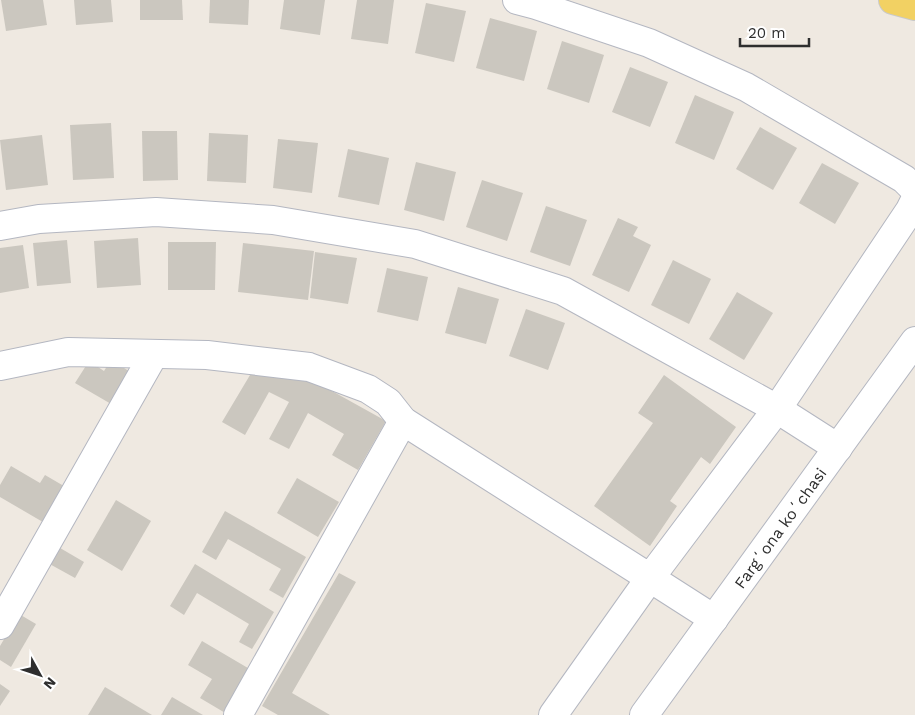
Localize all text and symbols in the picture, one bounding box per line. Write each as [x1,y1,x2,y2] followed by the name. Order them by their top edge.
[740,15,809,47] scale bar
[748,24,786,42] text: 20 m
[730,464,831,592] street label: Fargʻona koʻchasi
[15,650,65,700] north arrow
[40,674,59,692] text: N

